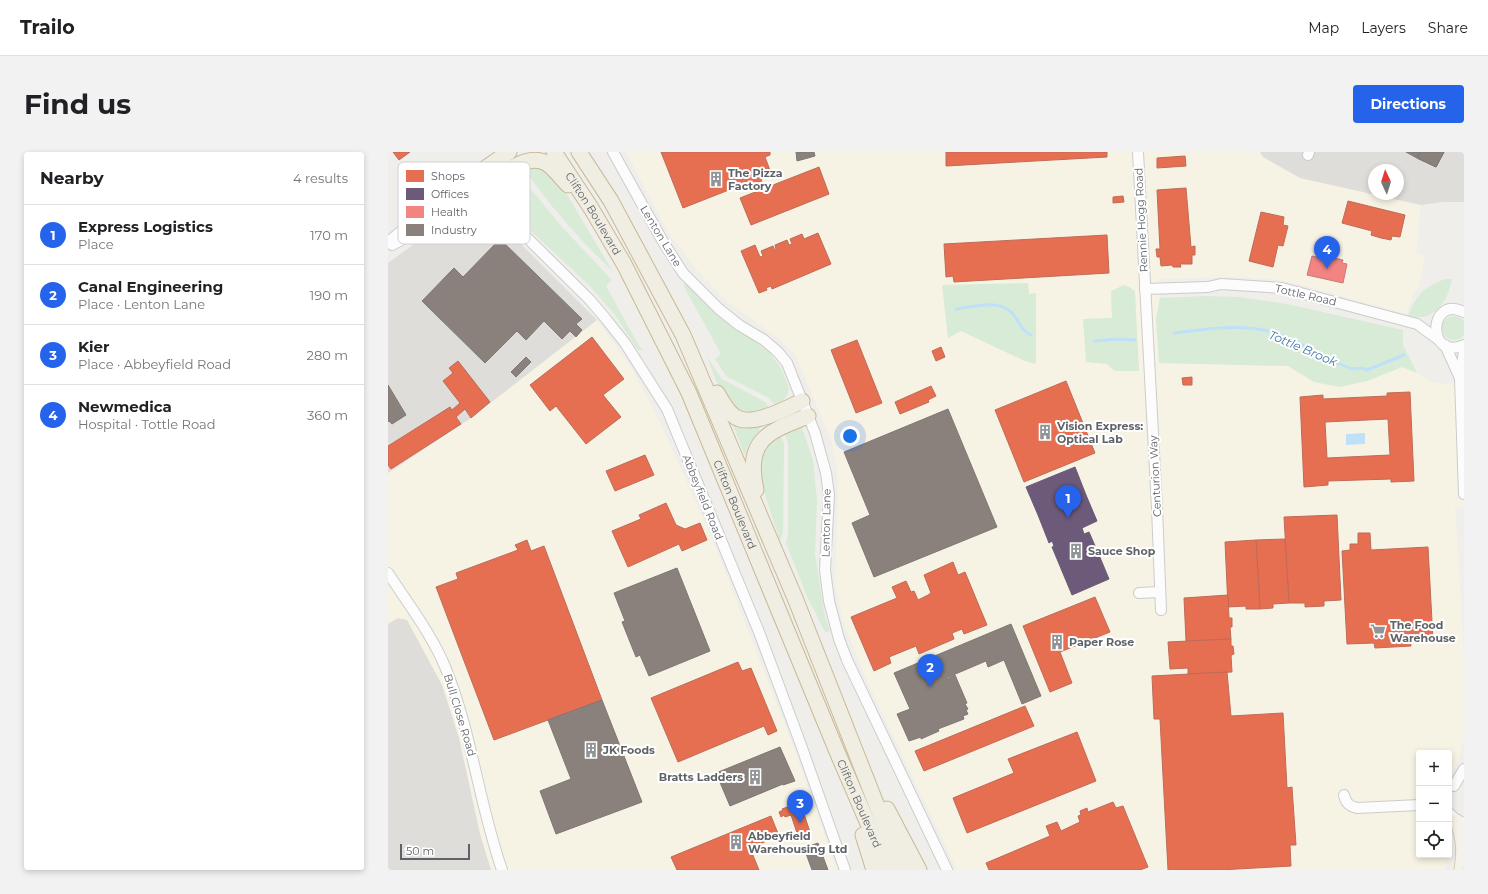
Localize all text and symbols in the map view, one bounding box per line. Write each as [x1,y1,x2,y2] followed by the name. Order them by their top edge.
[20,16,75,39] text: Trailo
[1308,19,1339,37] text: Map
[1361,19,1406,37] text: Layers
[1428,19,1468,37] text: Share
[1353,85,1464,123] button: Directions
[24,87,131,121] text: Find us
[398,162,530,244] legend
[1368,164,1404,200] north arrow
[728,166,783,193] place label: The Pizza Factory
[1131,167,1151,273] street label: Rennie Hogg Road
[40,168,104,188] text: Nearby
[431,169,466,183] text: Shops
[562,169,624,258] street label: Clifton Boulevard
[293,170,348,186] text: 4 results
[707,170,725,188] building icon: The Pizza Factory
[431,187,469,201] text: Offices
[637,203,685,269] street label: Lenton Lane
[431,205,468,219] text: Health
[78,217,213,236] text: Express Logistics
[431,223,477,237] text: Industry
[50,227,56,243] text: 1
[310,227,348,243] text: 170 m
[78,236,114,252] text: Place
[1314,236,1340,269] pin: 4
[78,277,223,296] text: Canal Engineering
[1274,281,1338,309] street label: Tottle Road
[49,287,57,303] text: 2
[310,287,348,303] text: 190 m
[78,296,205,312] text: Place · Lenton Lane
[1267,327,1340,369] water label: Tottle Brook
[78,337,110,356] text: Kier
[49,347,57,363] text: 3
[307,347,348,363] text: 280 m
[78,356,231,372] text: Place · Abbeyfield Road
[78,397,172,416] text: Newmedica
[49,407,57,423] text: 4
[307,407,348,423] text: 360 m
[78,416,216,432] text: Hospital · Tottle Road
[1056,419,1143,446] place label: Vision Express: Optical Lab
[1036,423,1054,441] building icon: Vision Express: Optical Lab
[840,426,860,446] your location
[1146,435,1164,517] street label: Centurion Way
[680,452,726,542] street label: Abbeyfield Road
[710,458,760,551] street label: Clifton Boulevard
[1055,485,1081,518] pin: 1
[818,488,834,558] street label: Lenton Lane
[1067,542,1085,560] building icon: Sauce Shop
[1088,544,1156,558] place label: Sauce Shop
[1390,618,1456,645] place label: The Food Warehouse
[1369,622,1387,640] supermarket icon: The Food Warehouse
[1048,633,1066,651] building icon: Paper Rose
[1069,635,1134,649] place label: Paper Rose
[917,654,943,687] pin: 2
[441,672,479,758] street label: Bull Close Road
[582,741,600,759] building icon: JK Foods
[602,743,655,757] place label: JK Foods
[1416,750,1452,858] map controls
[1416,750,1452,786] button: +
[834,757,885,850] street label: Clifton Boulevard
[746,768,764,786] building icon: Bratts Ladders
[659,770,743,784] place label: Bratts Ladders
[1416,786,1452,822] button: −
[787,790,813,823] pin: 3
[1416,822,1452,858] button: locate
[747,829,847,856] place label: Abbeyfield Warehousing Ltd
[727,833,745,851] building icon: Abbeyfield Warehousing Ltd
[400,842,470,861] scale bar
[406,844,434,858] text: 50 m

